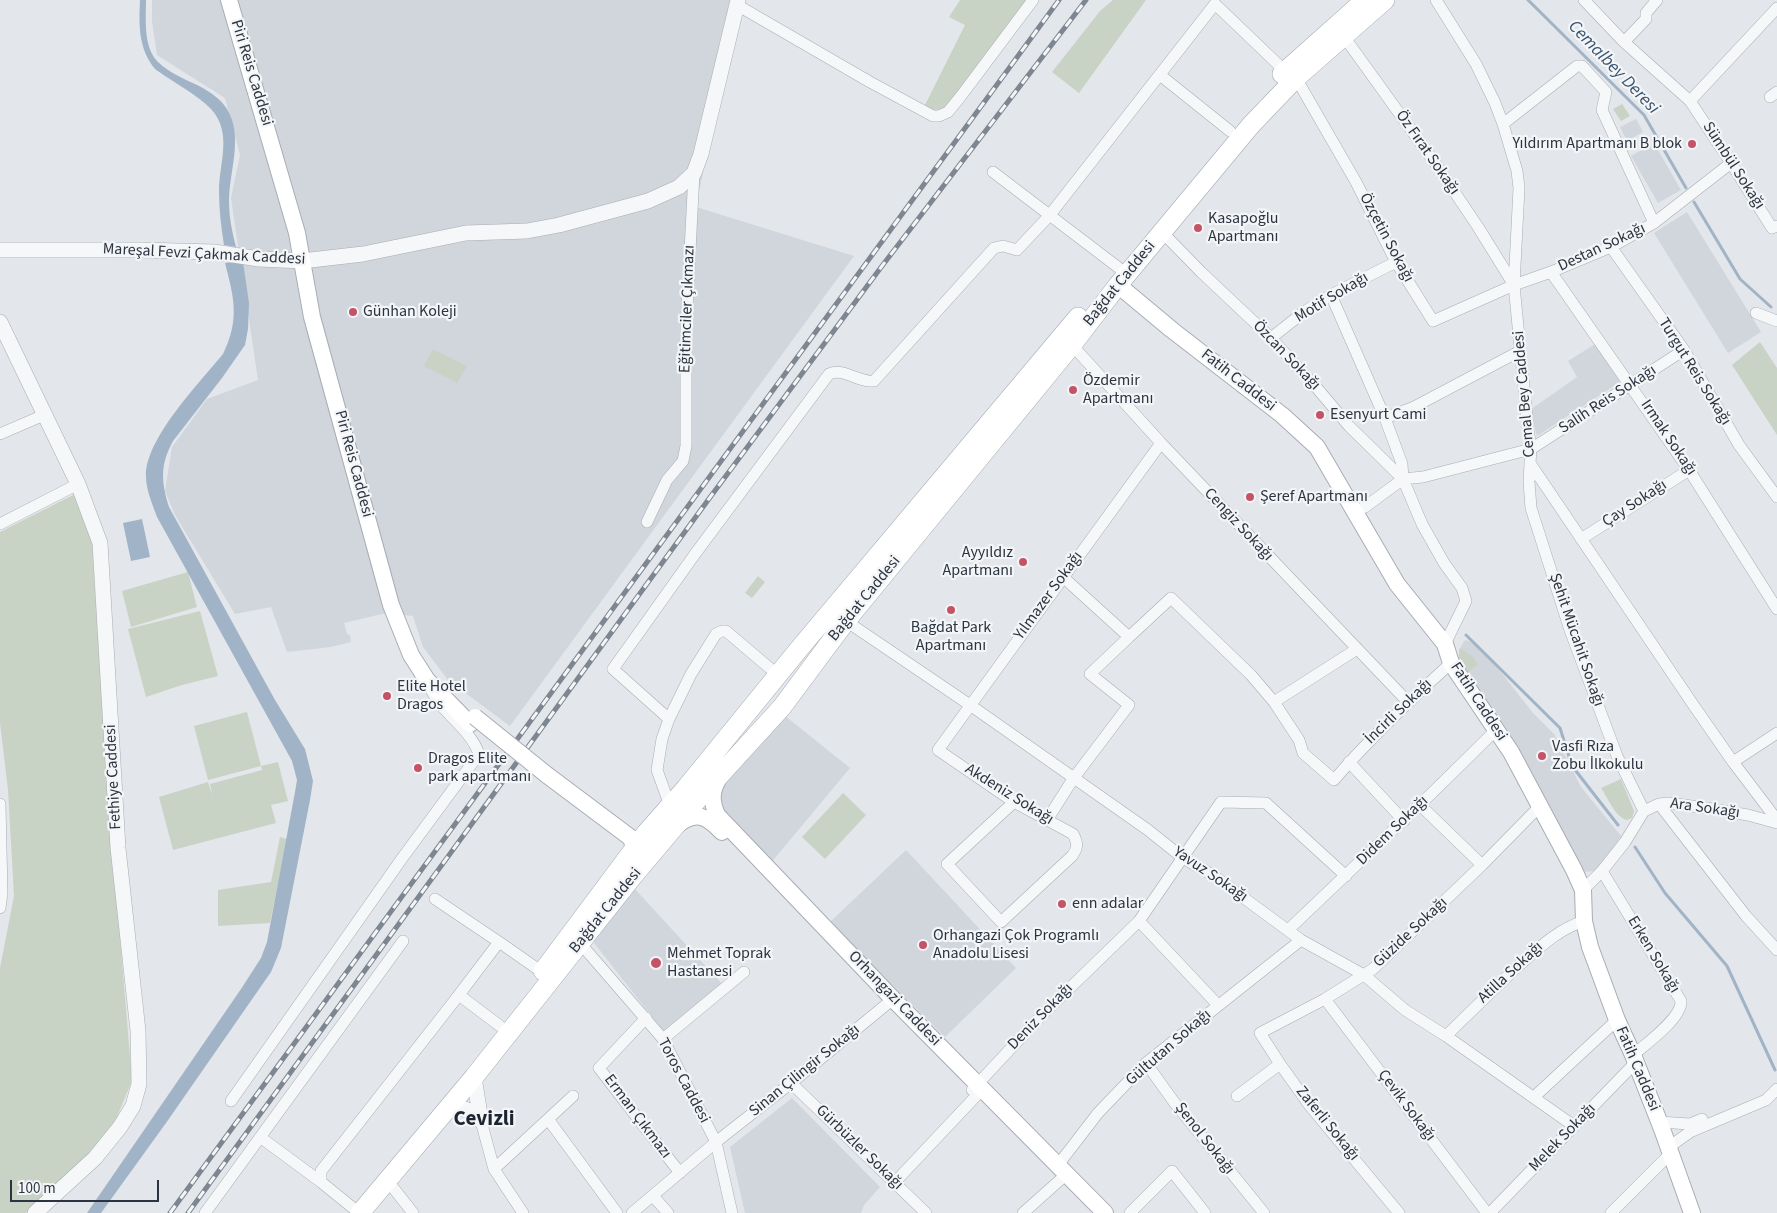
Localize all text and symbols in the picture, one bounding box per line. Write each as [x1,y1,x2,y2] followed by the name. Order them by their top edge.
[1563,17,1663,119] water label: Cemalbey Deresi
[226,18,276,128] street label: Piri Reis Caddesi
[1391,107,1463,199] street label: Öz Fırat Sokağı
[1698,119,1768,213] street label: Sümbül Sokağı
[1512,134,1682,154] place label: Yıldırım Apartmanı B blok
[1686,138,1698,150] marker: Yıldırım Apartmanı B blok
[1354,190,1418,286] street label: Özçetin Sokağı
[1208,209,1278,247] place label: Kasapoğlu Apartmanı
[1555,219,1649,277] street label: Destan Sokağı
[1192,222,1204,234] marker: Kasapoğlu Apartmanı
[1080,237,1160,331] street label: Bağdat Caddesi
[102,240,306,270] street label: Mareşal Fevzi Çakmak Caddesi
[676,245,700,373] street label: Eğitimciler Çıkmazı
[1292,269,1372,327] street label: Motif Sokağı
[363,302,457,322] place label: Günhan Koleji
[347,306,359,318] marker: Günhan Koleji
[1653,315,1735,429] street label: Turgut Reis Sokağı
[1248,317,1324,395] street label: Özcan Sokağı
[1510,330,1540,458] street label: Cemal Bey Caddesi
[1197,346,1279,416] street label: Fatih Caddesi
[1556,361,1660,439] street label: Salih Reis Sokağı
[1083,371,1153,409] place label: Özdemir Apartmanı
[1067,384,1079,396] marker: Özdemir Apartmanı
[1636,396,1700,480] street label: Irmak Sokağı
[1330,405,1427,425] place label: Esenyurt Cami
[330,408,376,520] street label: Piri Reis Caddesi
[1314,409,1326,421] marker: Esenyurt Cami
[1599,476,1671,532] street label: Çay Sokağı
[1199,484,1277,566] street label: Cengiz Sokağı
[1260,487,1368,507] place label: Şeref Apartmanı
[1244,491,1256,503] marker: Şeref Apartmanı
[943,543,1013,581] place label: Ayyıldız Apartmanı
[1010,548,1088,644] street label: Yılmazer Sokağı
[825,552,905,646] street label: Bağdat Caddesi
[1017,556,1029,568] marker: Ayyıldız Apartmanı
[1544,571,1608,709] street label: Şehit Mücahit Sokağı
[945,604,957,616] marker: Bağdat Park Apartmanı
[911,618,991,656] place label: Bağdat Park Apartmanı
[1445,659,1511,745] street label: Fatih Caddesi
[1361,675,1437,749] street label: İncirli Sokağı
[397,677,466,715] place label: Elite Hotel Dragos
[381,690,393,702] marker: Elite Hotel Dragos
[102,724,126,830] street label: Fethiye Caddesi
[1552,737,1643,775] place label: Vasfi Rıza Zobu İlkokulu
[428,749,531,787] place label: Dragos Elite park apartmanı
[1536,750,1548,762] marker: Vasfi Rıza Zobu İlkokulu
[961,760,1057,830] street label: Akdeniz Sokağı
[412,762,424,774] marker: Dragos Elite park apartmanı
[1353,792,1433,870] street label: Didem Sokağı
[1669,795,1741,823] street label: Ara Sokağı
[1169,843,1251,907] street label: Yavuz Sokağı
[566,864,646,958] street label: Bağdat Caddesi
[1072,894,1143,914] place label: enn adalar
[1370,894,1452,972] street label: Güzide Sokağı
[1056,898,1068,910] marker: enn adalar
[1622,913,1684,997] street label: Erken Sokağı
[933,926,1099,964] place label: Orhangazi Çok Programlı Anadolu Lisesi
[1474,938,1548,1008] street label: Atilla Sokağı
[917,939,929,951] marker: Orhangazi Çok Programlı Anadolu Lisesi
[667,944,771,982] place label: Mehmet Toprak Hastanesi
[844,947,944,1051] street label: Orhangazi Caddesi
[649,956,663,970] marker: Mehmet Toprak Hastanesi
[1004,980,1078,1054] street label: Deniz Sokağı
[1122,1006,1216,1090] street label: Gültutan Sokağı
[746,1020,864,1122] street label: Sinan Çilingir Sokağı
[1611,1024,1663,1114] street label: Fatih Caddesi
[653,1035,713,1127] street label: Toros Caddesi
[1373,1066,1439,1146] street label: Çevik Sokağı
[599,1071,675,1163] street label: Erman Çıkmazı
[1291,1083,1363,1165] street label: Zaferli Sokağı
[1170,1099,1238,1179] street label: Şenol Sokağı
[1526,1100,1600,1176] street label: Melek Sokağı
[811,1101,907,1195] street label: Gürbüzler Sokağı
[453,1107,515,1133] district label: Cevizli
[12,1170,161,1202] scale bar
[18,1178,56,1199] text: 100 m

